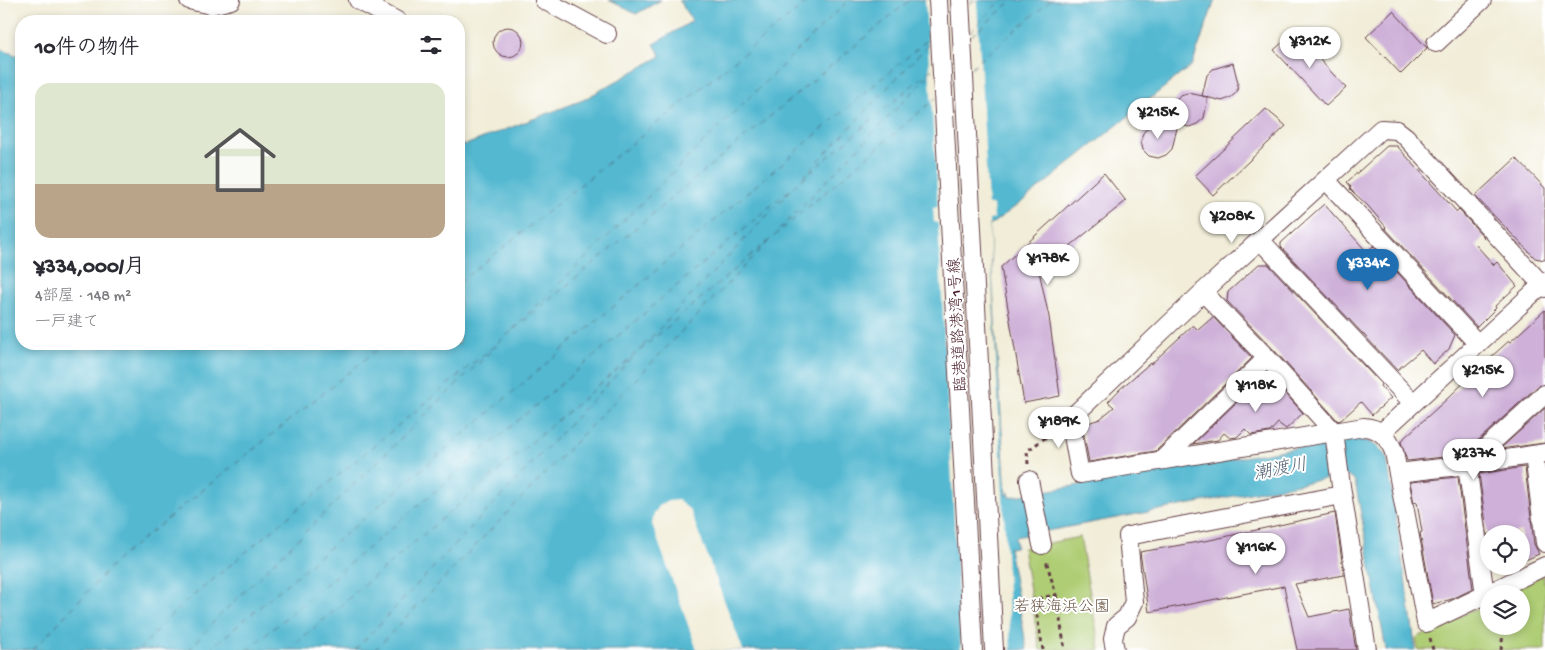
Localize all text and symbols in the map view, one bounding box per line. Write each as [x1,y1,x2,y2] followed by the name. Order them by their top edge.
[1275,27,1345,69] pin: ¥312K
[417,31,445,59] icon: filters
[1291,33,1329,52] text: ¥312K
[35,37,139,62] text: 10件の物件
[1123,98,1193,140] pin: ¥215K
[1139,104,1177,123] text: ¥215K
[195,115,285,205] icon: home
[1197,202,1267,244] pin: ¥208K
[1211,208,1253,227] text: ¥208K
[1013,244,1083,286] pin: ¥178K
[1333,248,1403,291] pin: ¥334K
[1028,250,1068,269] text: ¥178K
[1348,255,1388,274] text: ¥334K
[35,256,145,281] text: ¥334,000/月
[944,257,973,393] street label: 臨港道路港湾1号線
[35,288,131,307] text: 4部屋 · 148 m²
[35,314,99,333] text: 一戸建て
[1448,356,1518,398] pin: ¥215K
[1464,362,1502,381] text: ¥215K
[1221,370,1291,413] pin: ¥118K
[1237,377,1275,396] text: ¥118K
[1024,406,1094,449] pin: ¥189K
[1039,413,1079,432] text: ¥189K
[1439,438,1509,481] pin: ¥237K
[1454,445,1494,464] text: ¥237K
[1252,454,1309,486] water label: 潮渡川
[1480,525,1530,635] map controls
[1480,525,1530,575] button: locate
[1221,532,1291,575] pin: ¥116K
[1237,539,1275,558] text: ¥116K
[1480,585,1530,635] button: layers
[1014,598,1110,618] park label: 若狭海浜公園

